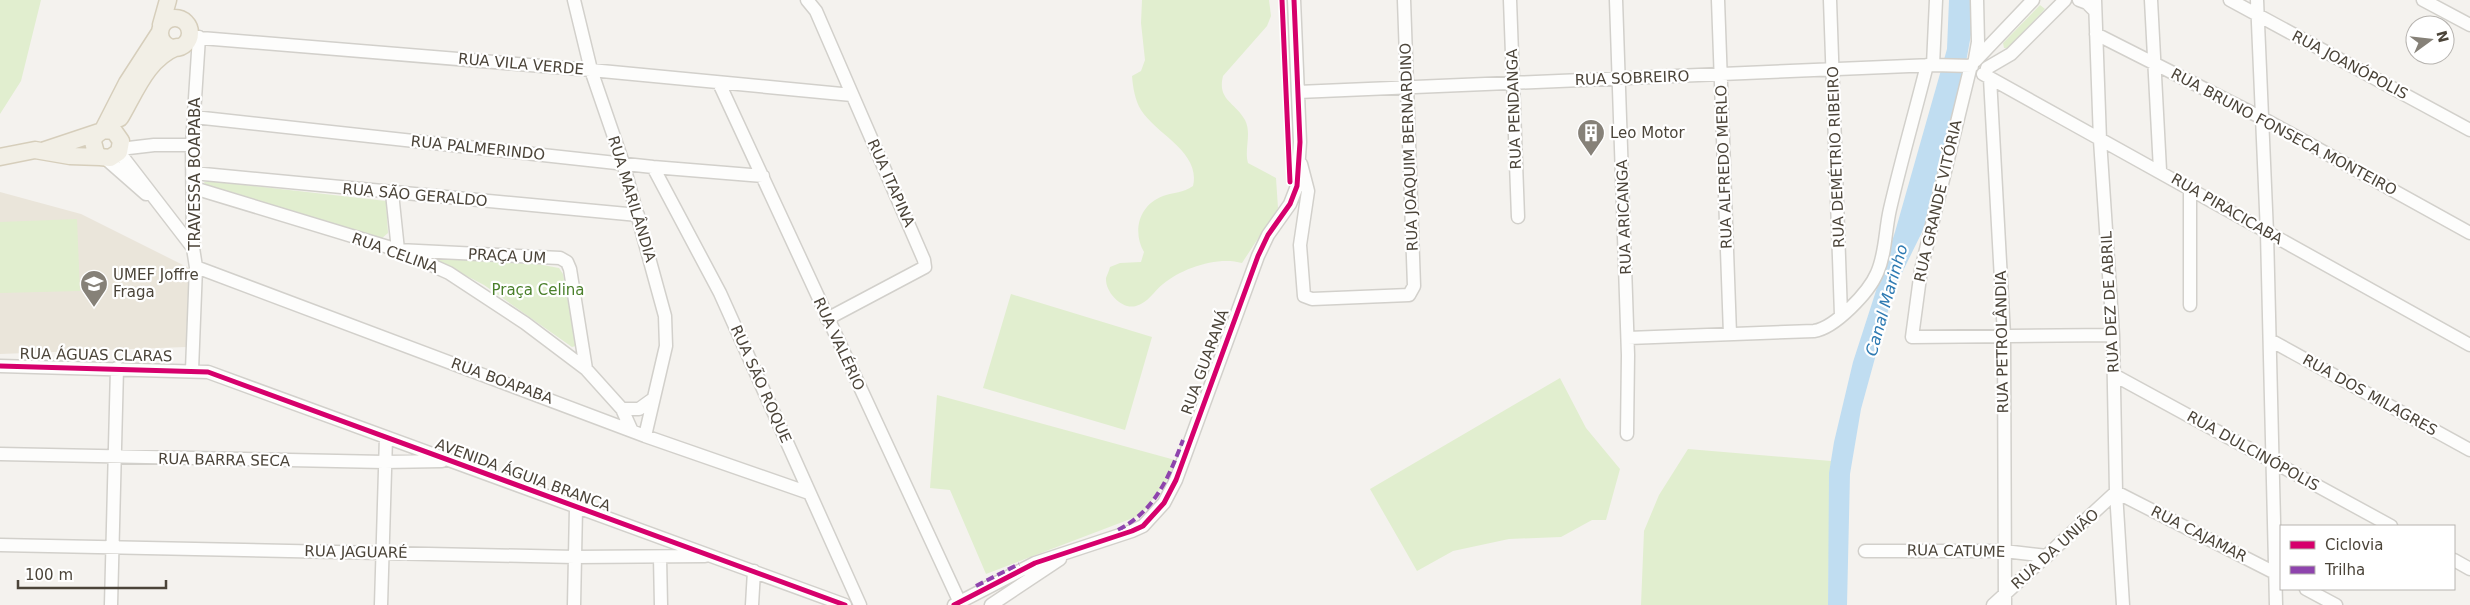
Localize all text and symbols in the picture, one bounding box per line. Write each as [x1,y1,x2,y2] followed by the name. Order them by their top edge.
[2405,15,2455,65] north arrow
[2289,26,2412,103] street label: RUA JOANÓPOLIS
[2433,29,2452,44] text: N
[1396,43,1422,251] street label: RUA JOAQUIM BERNARDINO
[1503,48,1525,170] street label: RUA PENDANGA
[457,50,585,78] street label: RUA VILA VERDE
[2168,65,2400,199] street label: RUA BRUNO FONSECA MONTEIRO
[1823,66,1848,248] street label: RUA DEMÉTRIO RIBEIRO
[1574,67,1690,89] street label: RUA SOBREIRO
[1712,85,1736,249] street label: RUA ALFREDO MERLO
[186,97,204,252] street label: TRAVESSA BOAPABA
[1910,117,1966,284] street label: RUA GRANDE VITÓRIA
[1576,118,1606,157] building icon: Leo Motor
[1610,124,1685,142] place label: Leo Motor
[410,132,546,164] street label: RUA PALMERINDO
[604,133,661,265] street label: RUA MARILÂNDIA
[864,136,919,230] street label: RUA ITAPINA
[1613,158,1635,275] street label: RUA ARICANGA
[2168,170,2287,249] street label: RUA PIRACICABA
[342,179,488,210] street label: RUA SÃO GERALDO
[349,229,441,277] street label: RUA CELINA
[2097,230,2123,373] street label: RUA DEZ DE ABRIL
[1861,242,1912,358] water label: Canal Marinho
[467,245,547,267] street label: PRAÇA UM
[113,266,199,301] place label: UMEF Joffre Fraga
[79,269,109,308] school or university icon: UMEF Joffre Fraga
[1991,270,2012,414] street label: RUA PETROLÂNDIA
[491,281,585,299] park label: Praça Celina
[810,294,869,393] street label: RUA VALÉRIO
[1177,306,1233,417] street label: RUA GUARANÁ
[727,322,796,446] street label: RUA SÃO ROQUE
[20,344,172,365] street label: RUA ÁGUAS CLARAS
[2300,350,2440,440] street label: RUA DOS MILAGRES
[449,354,556,408] street label: RUA BOAPABA
[2184,406,2323,495] street label: RUA DULCINÓPOLIS
[433,434,614,515] street label: AVENIDA ÁGUIA BRANCA
[158,450,291,470] street label: RUA BARRA SECA
[2148,502,2250,566] street label: RUA CAJAMAR
[2007,504,2102,593] street label: RUA DA UNIÃO
[2280,525,2455,590] legend
[2325,536,2383,554] text: Ciclovia
[304,541,408,562] street label: RUA JAGUARÉ
[1907,541,2005,561] street label: RUA CATUME
[18,558,165,590] scale bar
[2324,561,2365,579] text: Trilha
[25,566,73,584] text: 100 m

